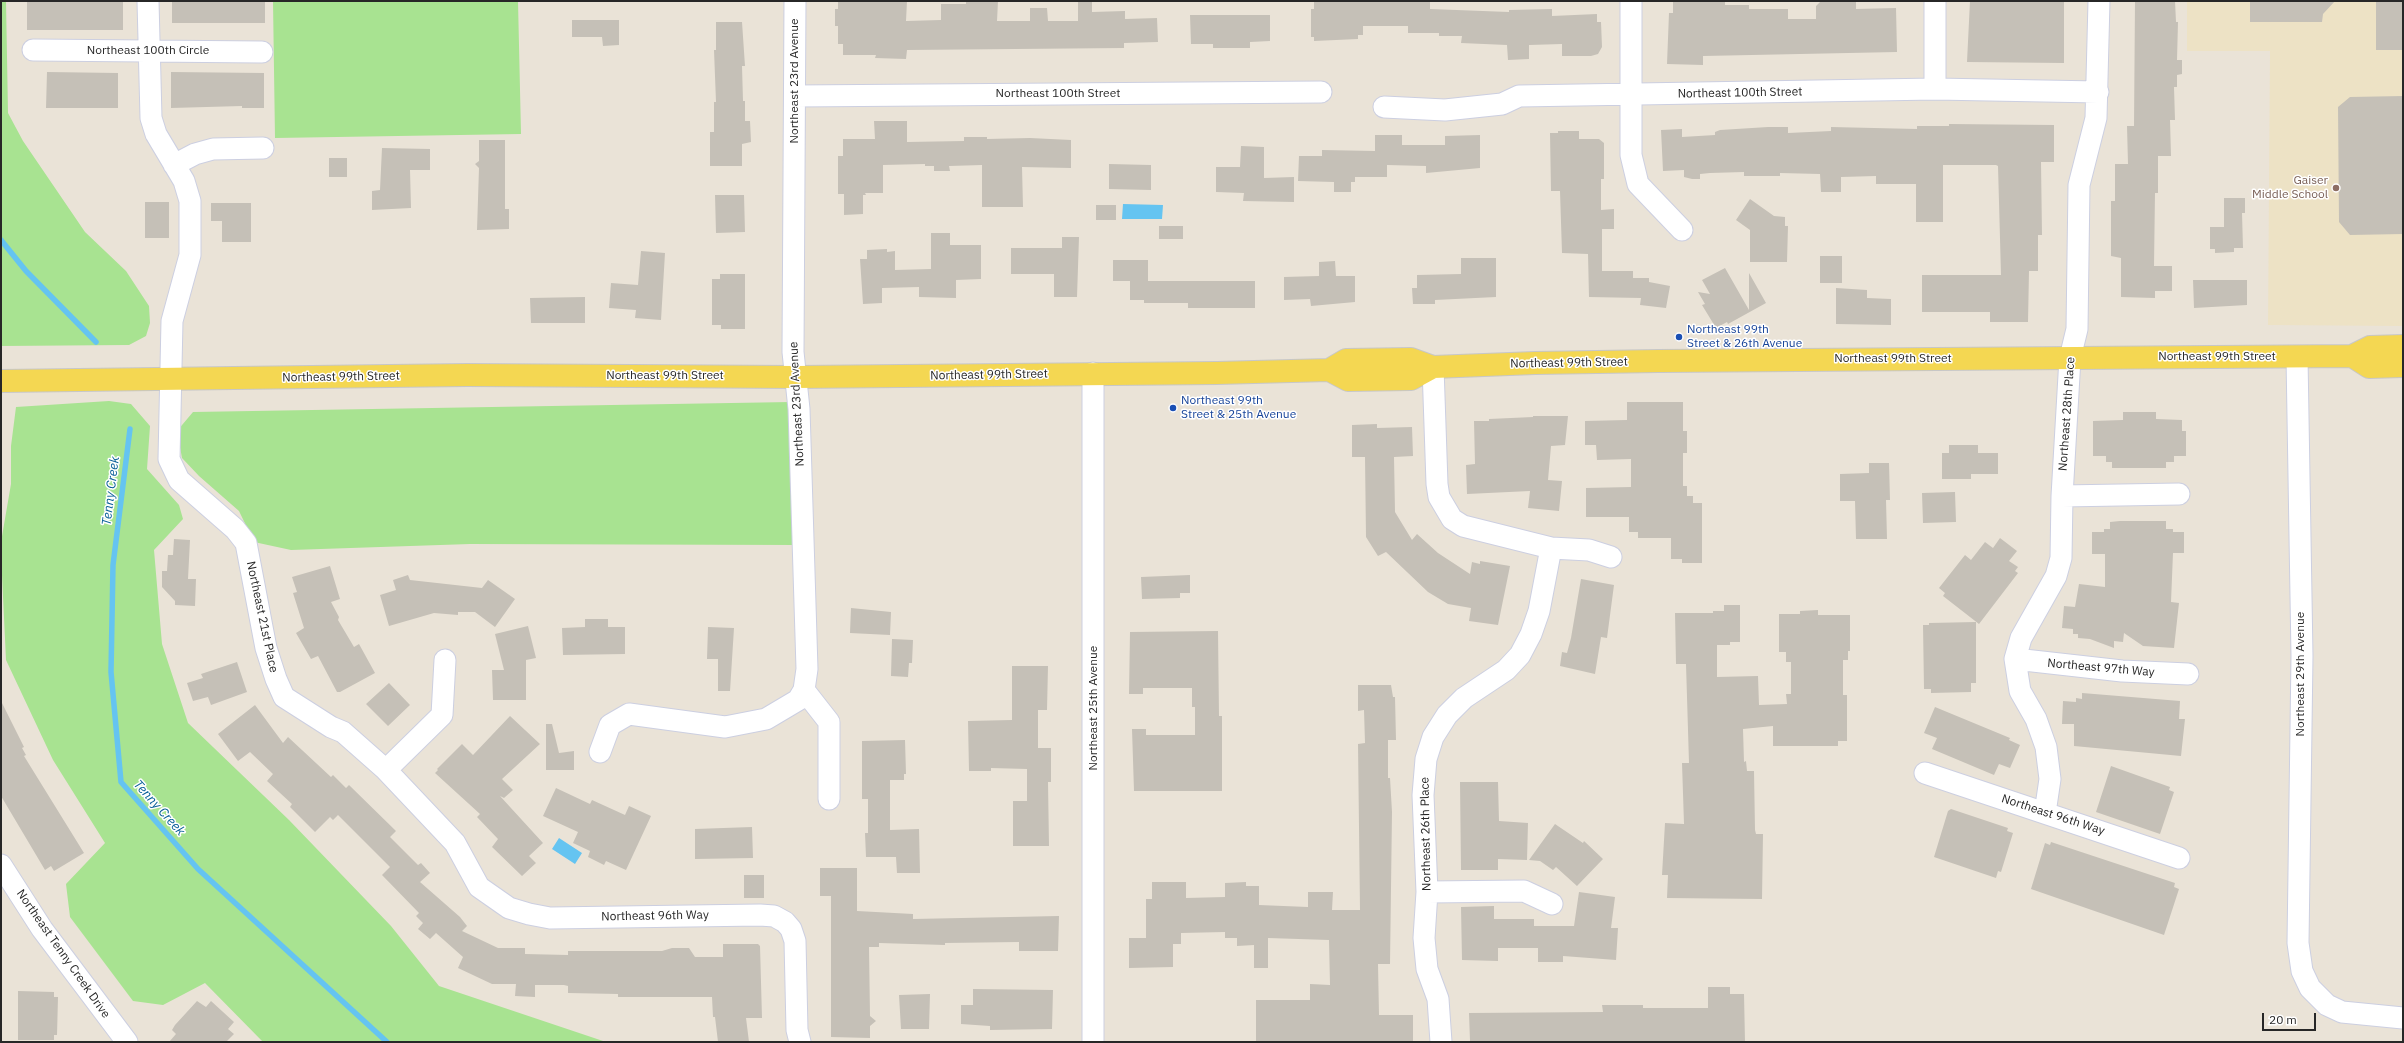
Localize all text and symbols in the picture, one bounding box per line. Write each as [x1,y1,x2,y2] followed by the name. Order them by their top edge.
[788,18,802,144] street label: Northeast 23rd Avenue
[87,44,209,58] street label: Northeast 100th Circle
[1677,85,1803,101] street label: Northeast 100th Street
[996,87,1120,101] street label: Northeast 100th Street
[2252,174,2328,202] place label: Gaiser Middle School
[2331,183,2341,193] marker: Gaiser Middle School
[1687,323,1802,351] place label: Northeast 99th Street & 26th Avenue
[1674,332,1684,342] marker: Northeast 99th Street & 26th Avenue
[787,341,807,467] street label: Northeast 23rd Avenue
[2158,350,2276,364] street label: Northeast 99th Street
[1834,352,1952,366] street label: Northeast 99th Street
[1510,355,1628,371] street label: Northeast 99th Street
[2056,357,2078,471] street label: Northeast 28th Place
[930,367,1048,383] street label: Northeast 99th Street
[282,369,400,385] street label: Northeast 99th Street
[606,369,724,383] street label: Northeast 99th Street
[1181,394,1296,422] place label: Northeast 99th Street & 25th Avenue
[1168,403,1178,413] marker: Northeast 99th Street & 25th Avenue
[99,456,123,526] water label: Tenny Creek
[243,560,281,674] street label: Northeast 21st Place
[2294,612,2308,736] street label: Northeast 29th Avenue
[1087,646,1101,770] street label: Northeast 25th Avenue
[2047,656,2155,680] street label: Northeast 97th Way
[130,777,188,839] water label: Tenny Creek
[1418,777,1434,891] street label: Northeast 26th Place
[2000,792,2106,838] street label: Northeast 96th Way
[13,887,113,1021] street label: Northeast Tenny Creek Drive
[601,908,709,924] street label: Northeast 96th Way
[2264,1005,2318,1031] scale bar
[2269,1012,2297,1027] text: 20 m

